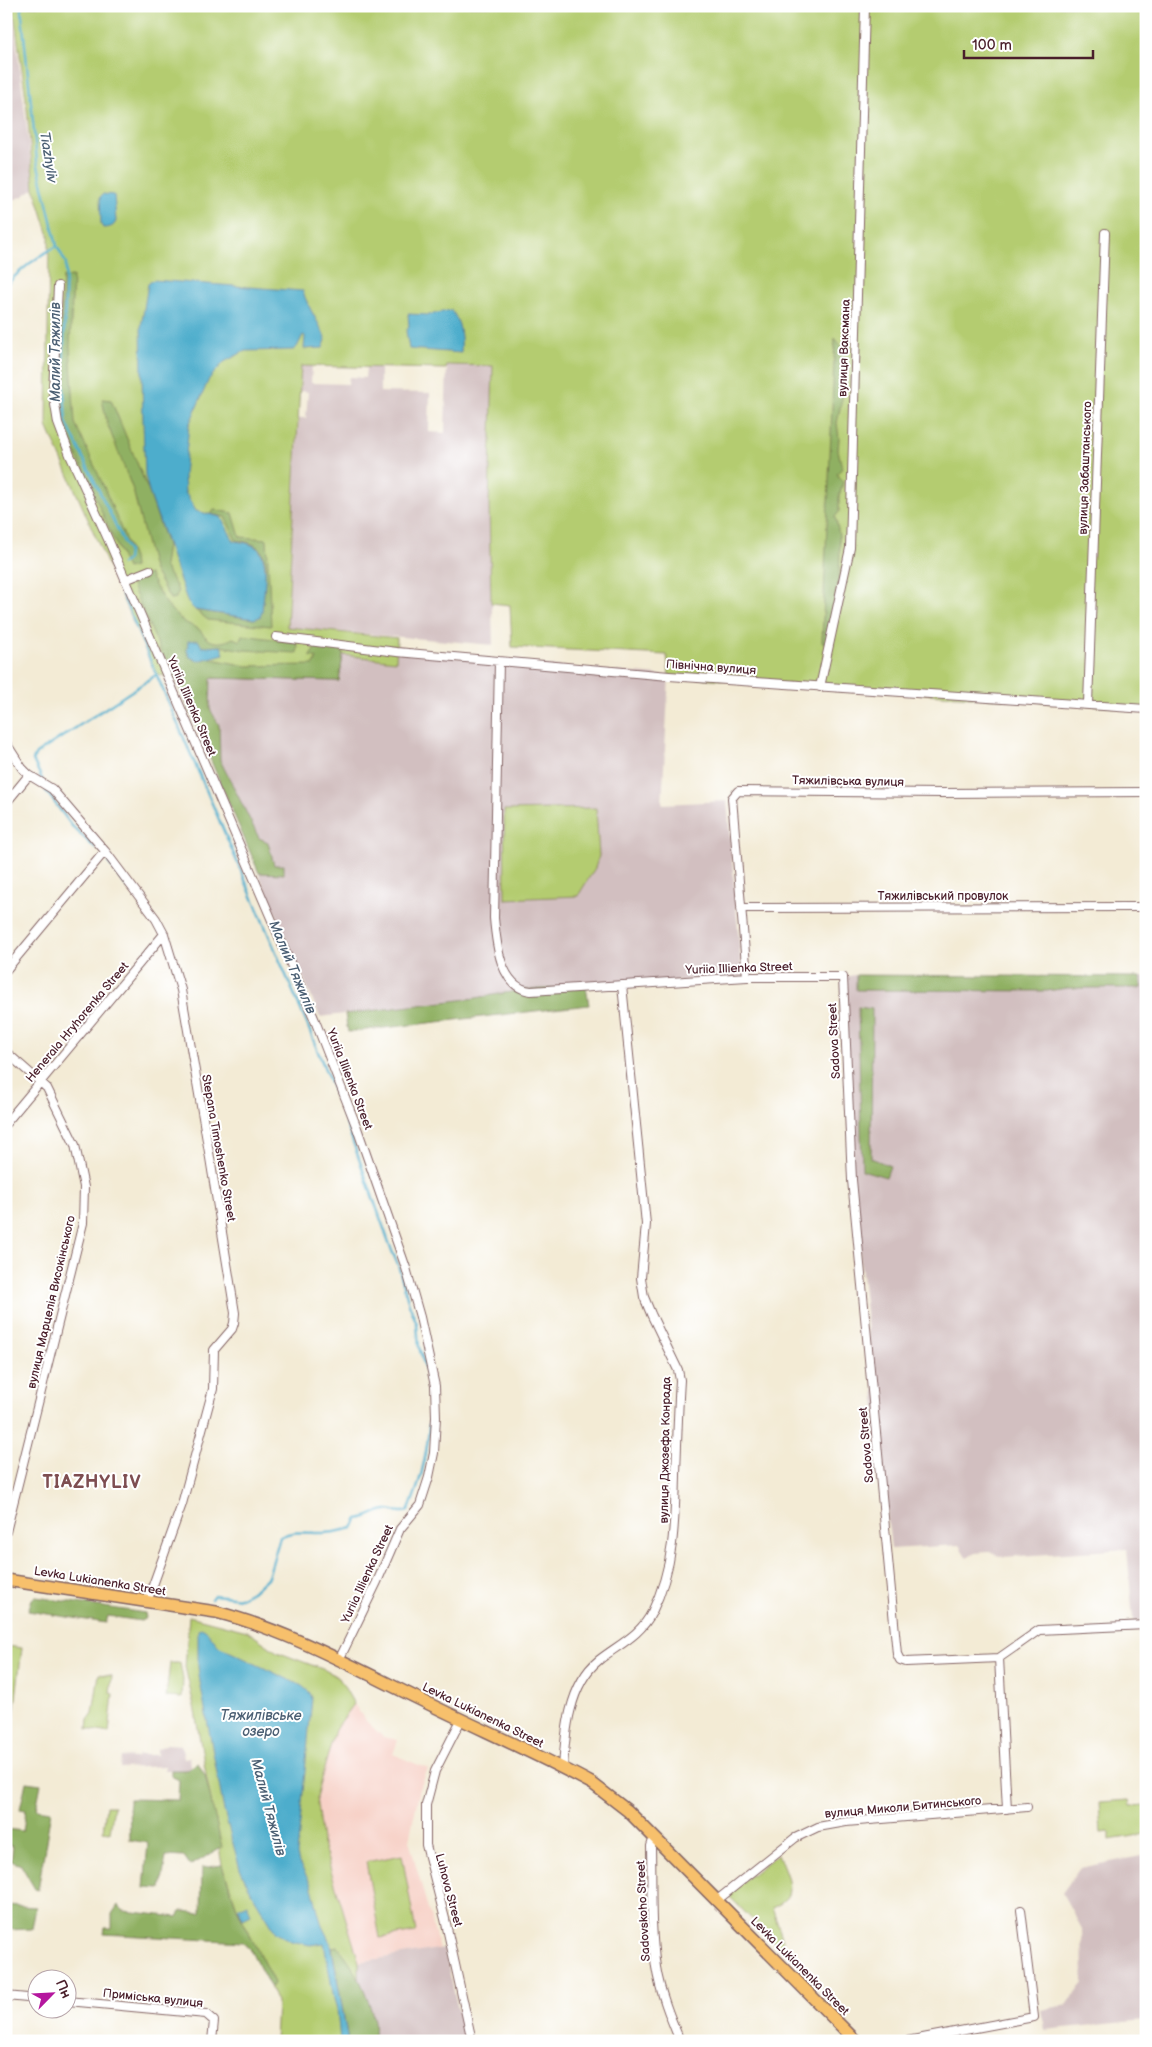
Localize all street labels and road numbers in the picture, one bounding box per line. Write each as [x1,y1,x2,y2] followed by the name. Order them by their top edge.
[835,299,854,397] street label: вулиця Ваксмана
[1076,401,1095,535] street label: вулиця Забаштанського
[163,653,220,759] street label: Yuriia Illienka Street
[665,657,757,678] street label: Північна вулиця
[792,773,905,790] street label: Тяжилівська вулиця
[878,889,1009,904] street label: Тяжилівський провулок
[23,959,132,1085] street label: Henerala Hryhorenka Street
[684,959,793,978] street label: Yuriia Illienka Street
[825,1002,844,1079] street label: Sadova Street
[323,1025,376,1132] street label: Yuriia Illienka Street
[198,1073,239,1223] street label: Stepana Timoshenko Street
[24,1214,79,1390] street label: вулиця Марцелія Високінського
[657,1376,674,1524] street label: вулиця Джозефа Конрада
[856,1406,877,1483] street label: Sadova Street
[338,1522,397,1627] street label: Yuriia Illienka Street
[33,1564,167,1599] street label: Levka Lukianenka Street
[420,1680,546,1752] street label: Levka Lukianenka Street
[824,1793,982,1822] street label: вулиця Миколи Битинського
[432,1852,466,1929] street label: Luhova Street
[633,1860,654,1962] street label: Sadovskoho Street
[747,1914,852,2019] street label: Levka Lukianenka Street
[102,1986,204,2011] street label: Приміська вулиця

